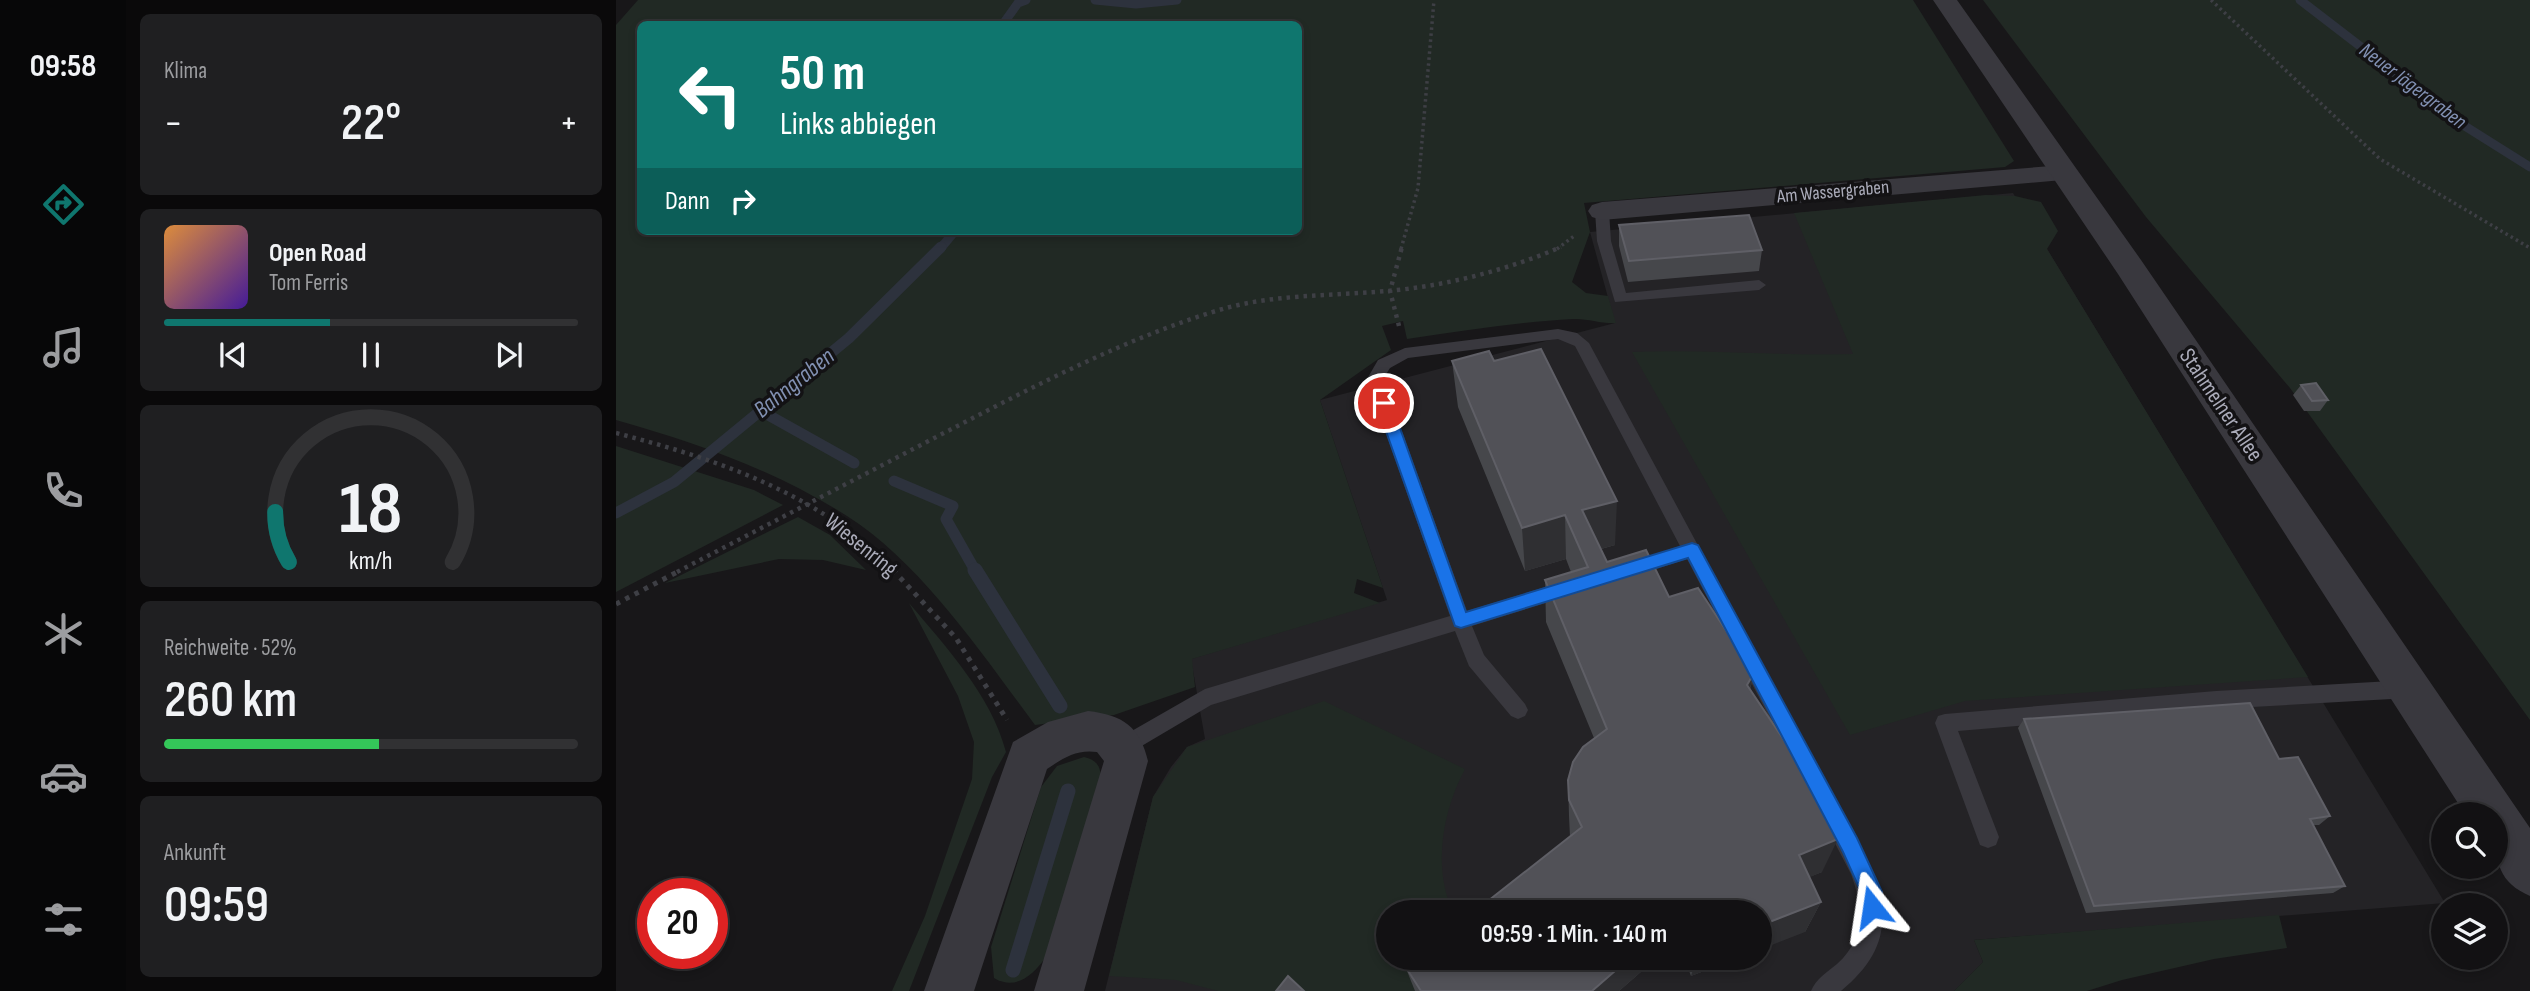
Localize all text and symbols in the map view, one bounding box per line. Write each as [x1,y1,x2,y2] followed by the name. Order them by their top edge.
[2354,38,2472,135] water label: Neuer Jägergraben
[780,45,865,104] text: 50 m
[30,47,96,86] text: 09:58
[665,49,756,140] icon: left
[164,57,207,85] text: Klima
[341,92,401,155] text: 22°
[164,101,183,146] text: −
[559,101,578,146] text: +
[780,105,937,144] text: Links abbiegen
[1775,176,1890,208] street label: Am Wassergraben
[39,180,88,229] icon: directions
[724,182,762,220] icon: right
[665,186,710,217] text: Dann
[269,238,366,269] text: Open Road
[269,269,348,297] text: Tom Ferris
[39,323,88,372] icon: music
[214,336,252,374] icon: previous
[352,336,390,374] icon: pause
[490,336,528,374] icon: next
[748,342,840,424] water label: Bahngraben
[2173,343,2269,467] street label: Stahmelner Allee
[1354,373,1414,433] pin
[1365,384,1403,422] icon: arrive
[39,466,88,515] icon: phone
[340,466,402,554] text: 18
[819,507,903,583] street label: Wiesenring
[349,545,393,576] text: km/h
[39,609,88,658] icon: climate
[164,634,297,662] text: Reichweite · 52%
[164,669,297,732] text: 260 km
[39,752,88,801] icon: car
[2431,802,2508,970] map controls
[2431,802,2508,879] button: search
[164,839,226,867] text: Ankunft
[1835,870,1909,944] position arrow
[164,874,269,937] text: 09:59
[637,878,728,969] speed limit sign: 20
[2431,893,2508,970] button: layers
[39,895,88,944] icon: filters
[1481,919,1667,950] text: 09:59 · 1 Min. · 140 m

